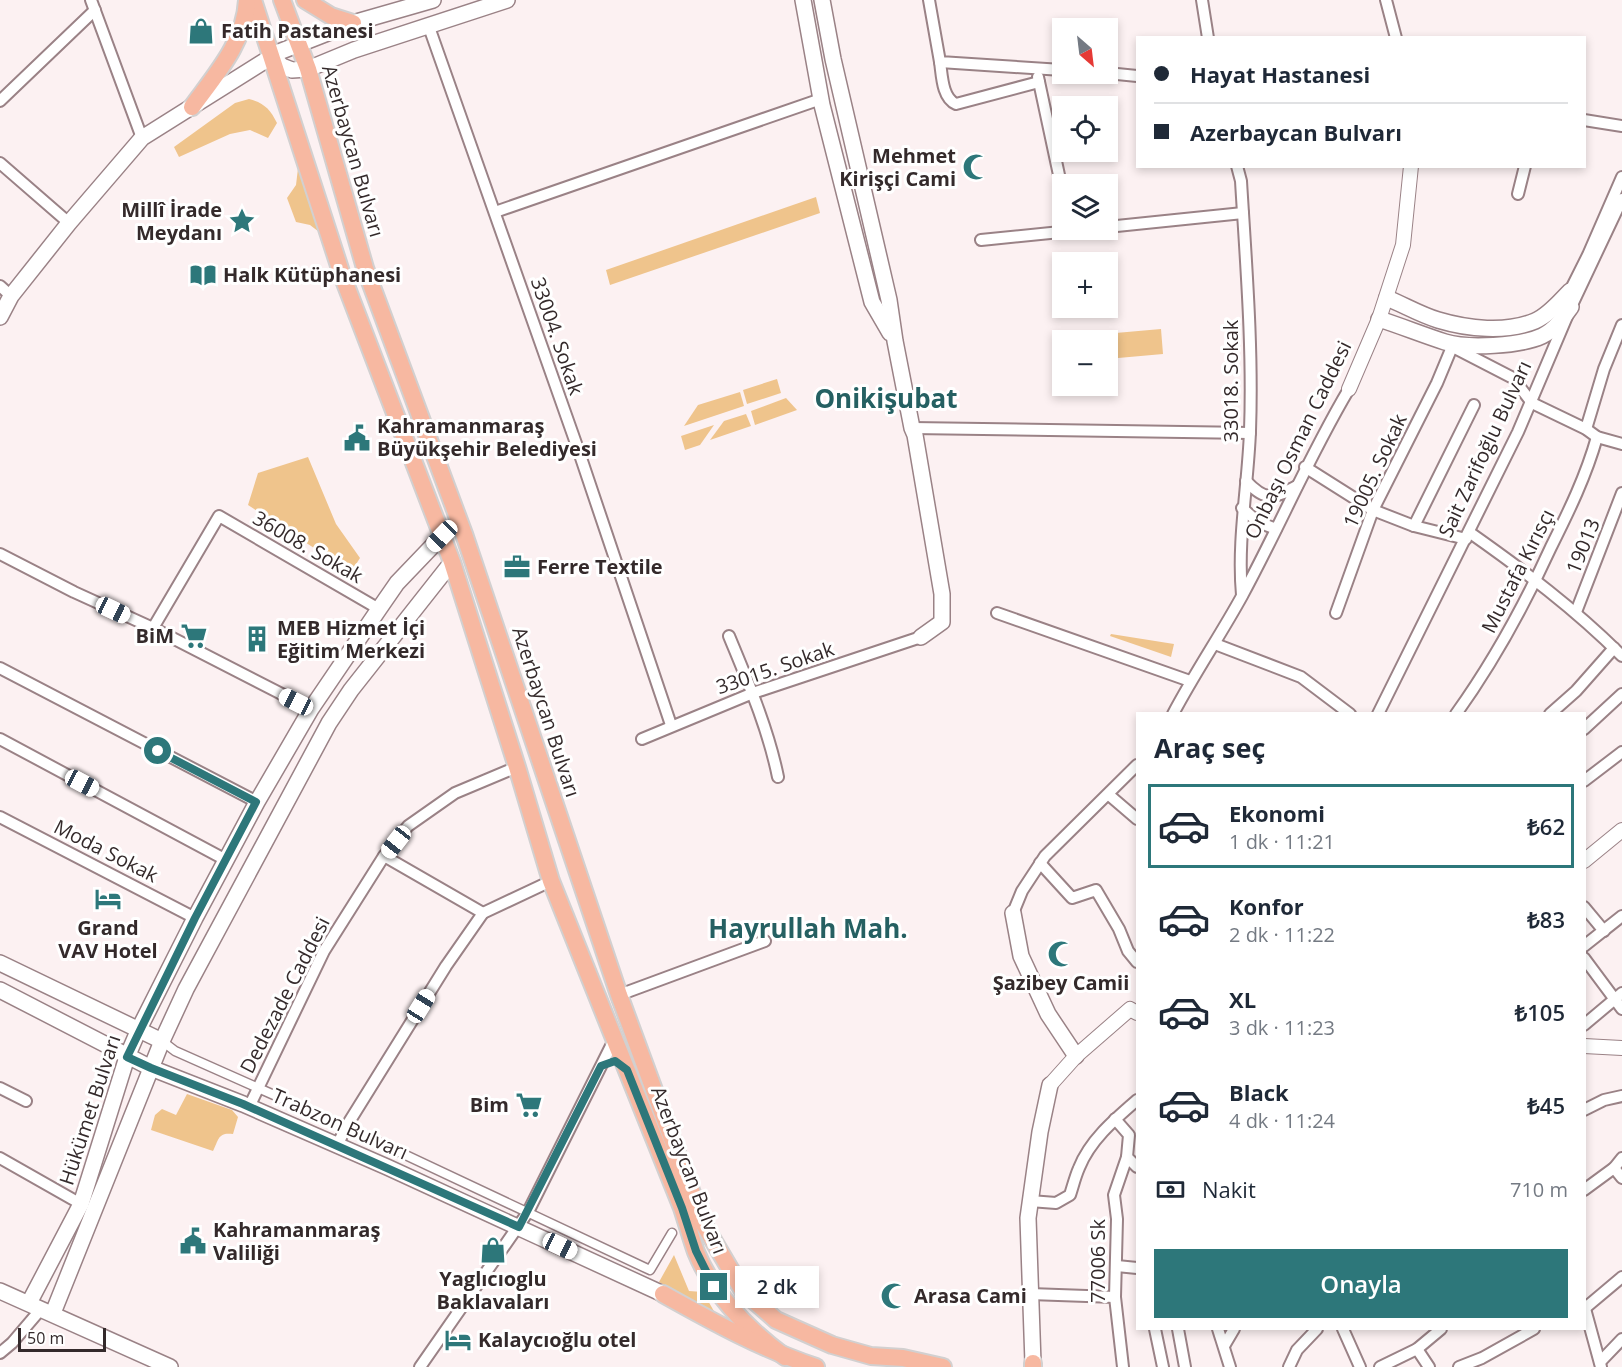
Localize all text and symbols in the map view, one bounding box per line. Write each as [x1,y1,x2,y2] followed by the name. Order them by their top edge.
[186,16,216,46] shop icon: Fatih Pastanesi
[221,17,374,44] place label: Fatih Pastanesi
[1052,18,1118,84] north arrow
[1052,18,1118,396] map controls
[1190,59,1370,89] text: Hayat Hastanesi
[316,62,391,240] street label: Azerbaycan Bulvarı
[1052,96,1118,162] button: locate
[1190,117,1402,147] text: Azerbaycan Bulvarı
[839,142,956,192] place label: Mehmet Kirişçi Cami
[961,152,991,182] mosque icon: Mehmet Kirişçi Cami
[1052,174,1118,240] button: layers
[121,196,222,246] place label: Millî İrade Meydanı
[227,206,257,236] place icon: Millî İrade Meydanı
[1052,252,1118,318] button: +
[188,260,218,290] library icon: Halk Kütüphanesi
[223,261,401,288] place label: Halk Kütüphanesi
[525,273,590,399] street label: 33004. Sokak
[1217,319,1244,442] street label: 33018. Sokak
[1052,330,1118,396] button: −
[1238,336,1357,543] street label: Onbaşı Osman Caddesi
[1432,356,1537,541] street label: Sait Zarifoğlu Bulvarı
[814,380,958,416] district label: Onikişubat
[1336,409,1413,532] street label: 19005. Sokak
[377,412,597,462] place label: Kahramanmaraş Büyükşehir Belediyesi
[342,423,372,453] public building icon: Kahramanmaraş Büyükşehir Belediyesi
[248,504,369,589] street label: 36008. Sokak
[1475,504,1560,637] street label: Mustafa Kırısçı
[1559,514,1606,577] street label: 19013
[423,517,461,555] car
[502,552,532,582] office icon: Ferre Textile
[537,553,663,580] place label: Ferre Textile
[93,594,133,626] car
[277,614,425,664] place label: MEB Hizmet İçi Eğitim Merkezi
[179,621,209,651] supermarket icon: BiM
[136,622,174,649] place label: BiM
[506,623,587,800] street label: Azerbaycan Bulvarı
[242,624,272,654] building icon: MEB Hizmet İçi Eğitim Merkezi
[712,635,838,700] street label: 33015. Sokak
[276,686,316,718] car
[1154,729,1265,766] text: Araç seç
[144,737,171,764] route start
[62,767,102,799] car
[1229,798,1325,828] text: Ekonomi
[1157,799,1211,853] icon: car
[1527,811,1565,841] text: ₺62
[49,813,163,889] street label: Moda Sokak
[378,822,414,862] car
[1229,828,1335,855] text: 1 dk · 11:21
[93,884,123,914] hotel icon: Grand VAV Hotel
[1229,891,1304,921] text: Konfor
[1157,892,1211,946] icon: car
[1527,904,1565,934] text: ₺83
[708,910,908,946] district label: Hayrullah Mah.
[233,912,336,1078] street label: Dedezade Caddesi
[58,914,158,964] place label: Grand VAV Hotel
[1229,921,1335,948] text: 2 dk · 11:22
[1046,939,1076,969] mosque icon: Şazibey Camii
[993,969,1129,996] place label: Şazibey Camii
[1229,984,1256,1014] text: XL
[1157,985,1211,1039] icon: car
[404,986,438,1026] car
[1515,997,1565,1027] text: ₺105
[1229,1014,1335,1041] text: 3 dk · 11:23
[53,1031,127,1188] street label: Hükümet Bulvarı
[1229,1077,1289,1107] text: Black
[1157,1078,1211,1132] icon: car
[268,1082,412,1166] street label: Trabzon Bulvarı
[645,1082,734,1258] street label: Azerbaycan Bulvarı
[514,1090,544,1120] supermarket icon: Bim
[1527,1090,1565,1120] text: ₺45
[470,1091,509,1118] place label: Bim
[1229,1107,1335,1134] text: 4 dk · 11:24
[1154,1173,1187,1206] icon: cash
[1202,1174,1256,1204] text: Nakit
[1510,1176,1568,1203] text: 710 m
[213,1216,380,1266] place label: Kahramanmaraş Valiliği
[1084,1219,1111,1303] street label: 77006 Sk
[178,1226,208,1256] public building icon: Kahramanmaraş Valiliği
[540,1230,580,1262] car
[478,1235,508,1265] shop icon: Yaglıcıoglu Baklavaları
[1154,1249,1568,1318] button: Onayla
[437,1265,549,1315] place label: Yaglıcıoglu Baklavaları
[735,1266,819,1308] callout: 2 dk
[700,1273,727,1300] route end
[757,1273,797,1300] text: 2 dk
[879,1281,909,1311] mosque icon: Arasa Cami
[914,1282,1027,1309] place label: Arasa Cami
[18,1325,106,1352] scale bar
[443,1325,473,1355] hotel icon: Kalaycıoğlu otel
[478,1326,636,1353] place label: Kalaycıoğlu otel
[27,1327,64,1349] text: 50 m

